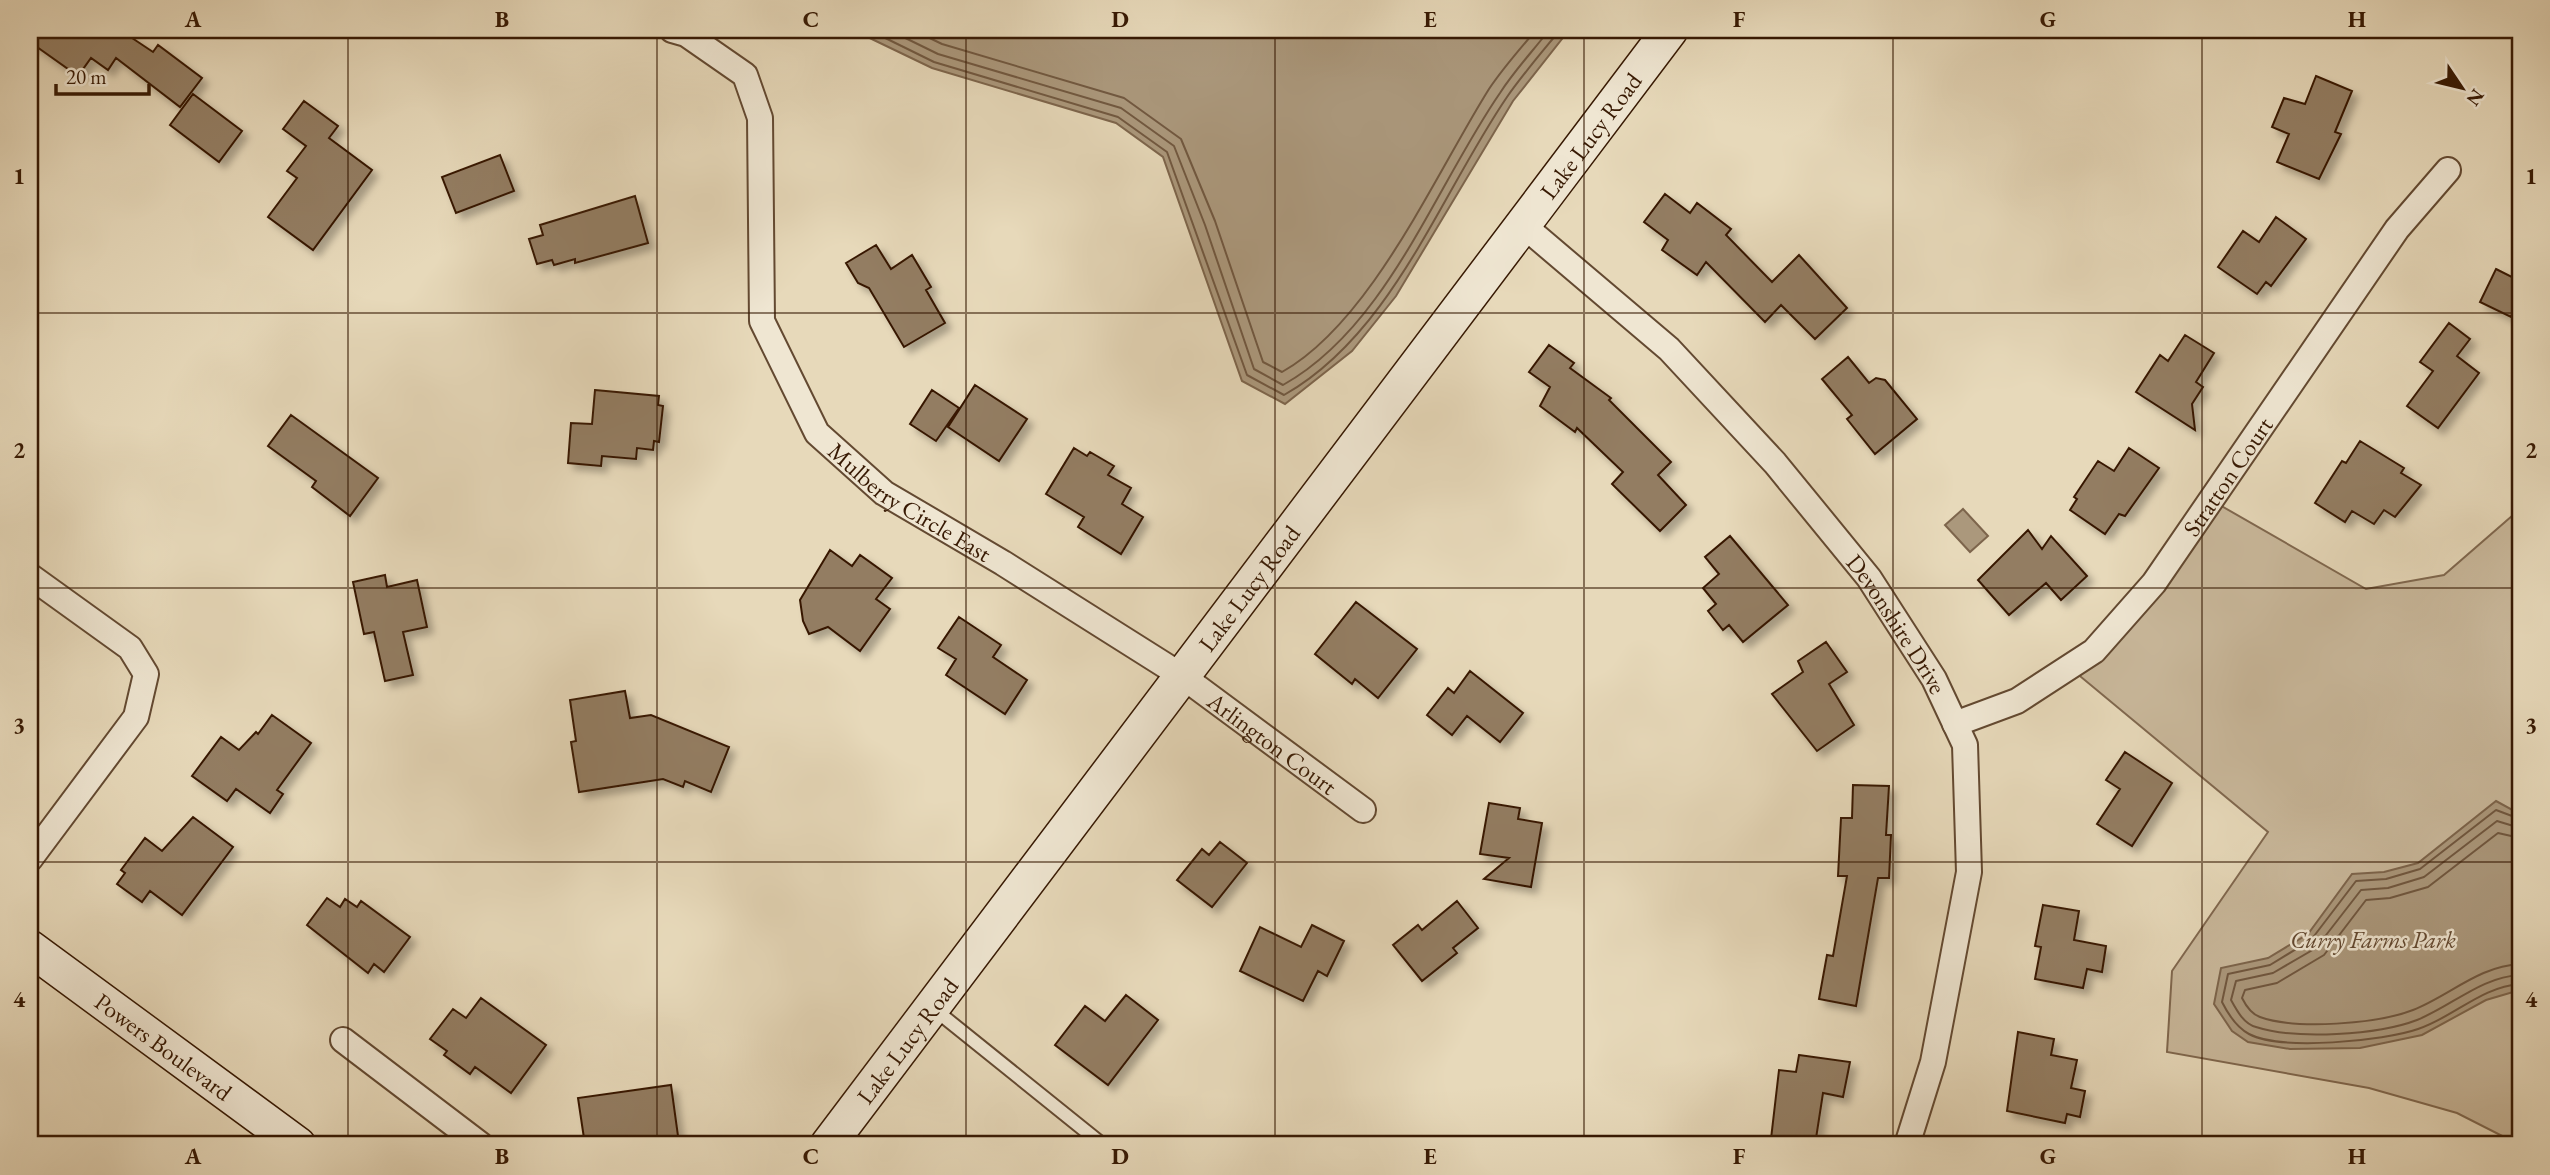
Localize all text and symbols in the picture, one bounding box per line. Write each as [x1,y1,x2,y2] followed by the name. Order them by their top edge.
[184,4,202,34] text: A
[495,4,509,34] text: B
[803,4,819,34] text: C
[1111,4,1129,34] text: D
[1423,4,1437,34] text: E
[1733,4,1746,34] text: F
[2040,4,2056,34] text: G
[2348,4,2366,34] text: H
[56,52,149,96] scale bar
[2428,52,2498,122] north arrow
[66,63,107,90] text: 20 m
[1533,65,1649,205] street label: Lake Lucy Road
[2461,84,2490,111] text: N
[13,161,25,191] text: 1
[2525,161,2537,191] text: 1
[2175,410,2279,542] street label: Stratton Court
[13,435,25,465] text: 2
[822,435,998,569] street label: Mulberry Circle East
[2525,435,2537,465] text: 2
[1191,518,1307,657] street label: Lake Lucy Road
[1840,547,1954,699] street label: Devonshire Drive
[1201,684,1344,801] street label: Arlington Court
[13,710,25,740] text: 3
[2525,710,2537,740] text: 3
[2290,924,2456,955] park label: Curry Farms Park
[849,970,965,1110] street label: Lake Lucy Road
[13,984,26,1014] text: 4
[2525,984,2538,1014] text: 4
[89,986,239,1108] street label: Powers Boulevard
[184,1141,202,1171] text: A
[495,1141,509,1171] text: B
[803,1141,819,1171] text: C
[1111,1141,1129,1171] text: D
[1423,1141,1437,1171] text: E
[1733,1141,1746,1171] text: F
[2040,1141,2056,1171] text: G
[2348,1141,2366,1171] text: H

